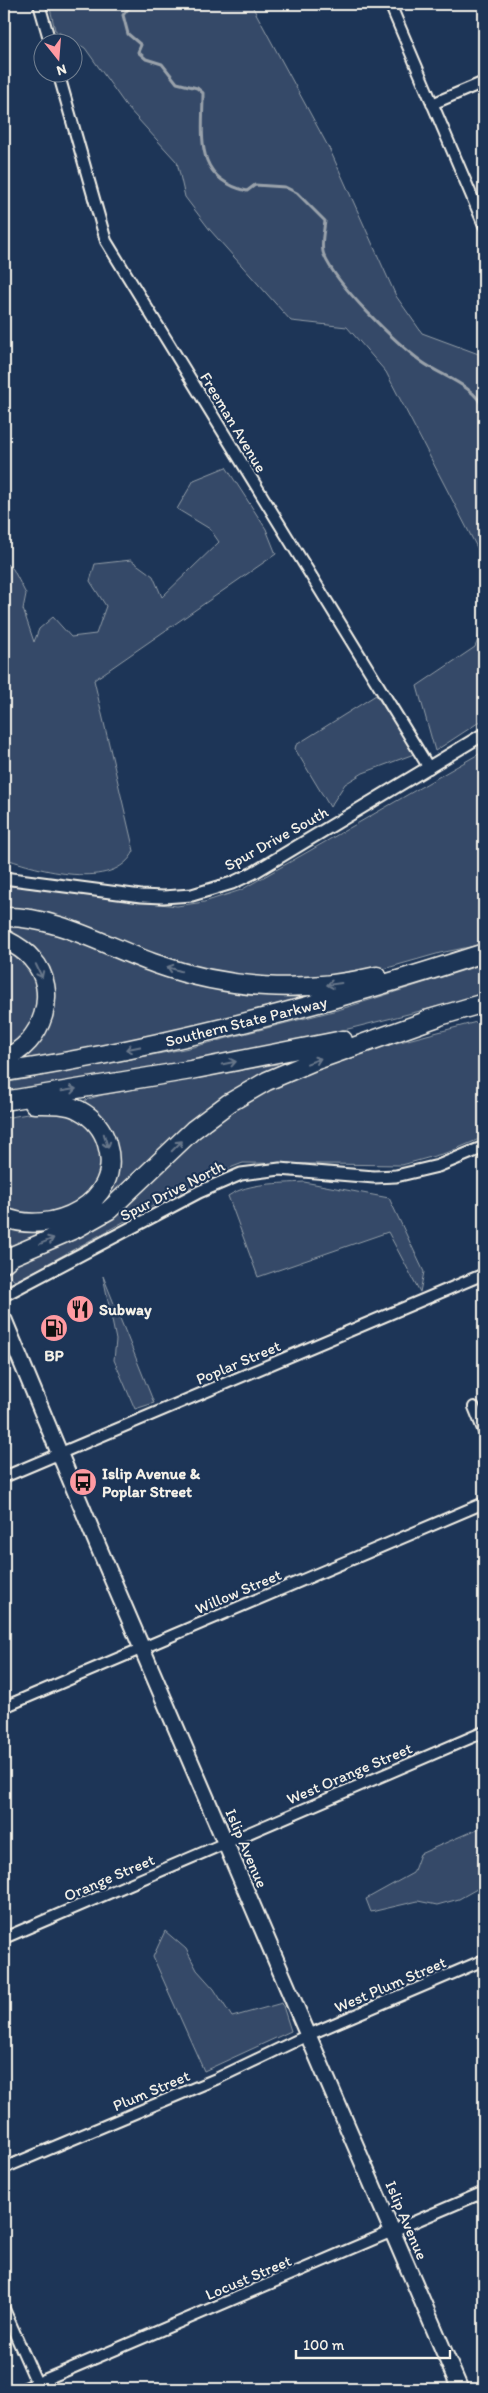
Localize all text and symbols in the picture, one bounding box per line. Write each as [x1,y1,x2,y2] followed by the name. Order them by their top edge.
[32,32,82,82] north arrow
[55,60,69,79] text: N
[196,369,271,476] street label: Freeman Avenue
[221,802,332,875] street label: Spur Drive South
[35,963,44,978] one-way arrow
[166,964,182,974] one-way arrow
[326,979,342,989] one-way arrow
[163,992,329,1051] street label: Southern State Parkway
[126,1044,142,1054] one-way arrow
[305,1056,321,1065] one-way arrow
[221,1058,237,1068] one-way arrow
[61,1085,77,1095] one-way arrow
[102,1133,112,1149] one-way arrow
[171,1140,183,1152] one-way arrow
[117,1156,228,1225] street label: Spur Drive North
[39,1236,54,1245] one-way arrow
[65,1294,95,1324] restaurant icon: Subway
[99,1300,152,1320] place label: Subway
[39,1313,69,1343] fuel station icon: BP
[193,1336,283,1389] street label: Poplar Street
[44,1346,65,1365] place label: BP
[102,1464,201,1502] place label: Islip Avenue & Poplar Street
[68,1467,98,1497] bus stop icon: Islip Avenue & Poplar Street
[192,1565,284,1618] street label: Willow Street
[284,1738,415,1808] street label: West Orange Street
[221,1806,272,1891] street label: Islip Avenue
[61,1850,157,1905] street label: Orange Street
[331,1952,449,2017] street label: West Plum Street
[110,2066,192,2115] street label: Plum Street
[381,2178,432,2263] street label: Islip Avenue
[202,2251,294,2304] street label: Locust Street
[296,2328,449,2360] scale bar
[303,2336,345,2354] text: 100 m

